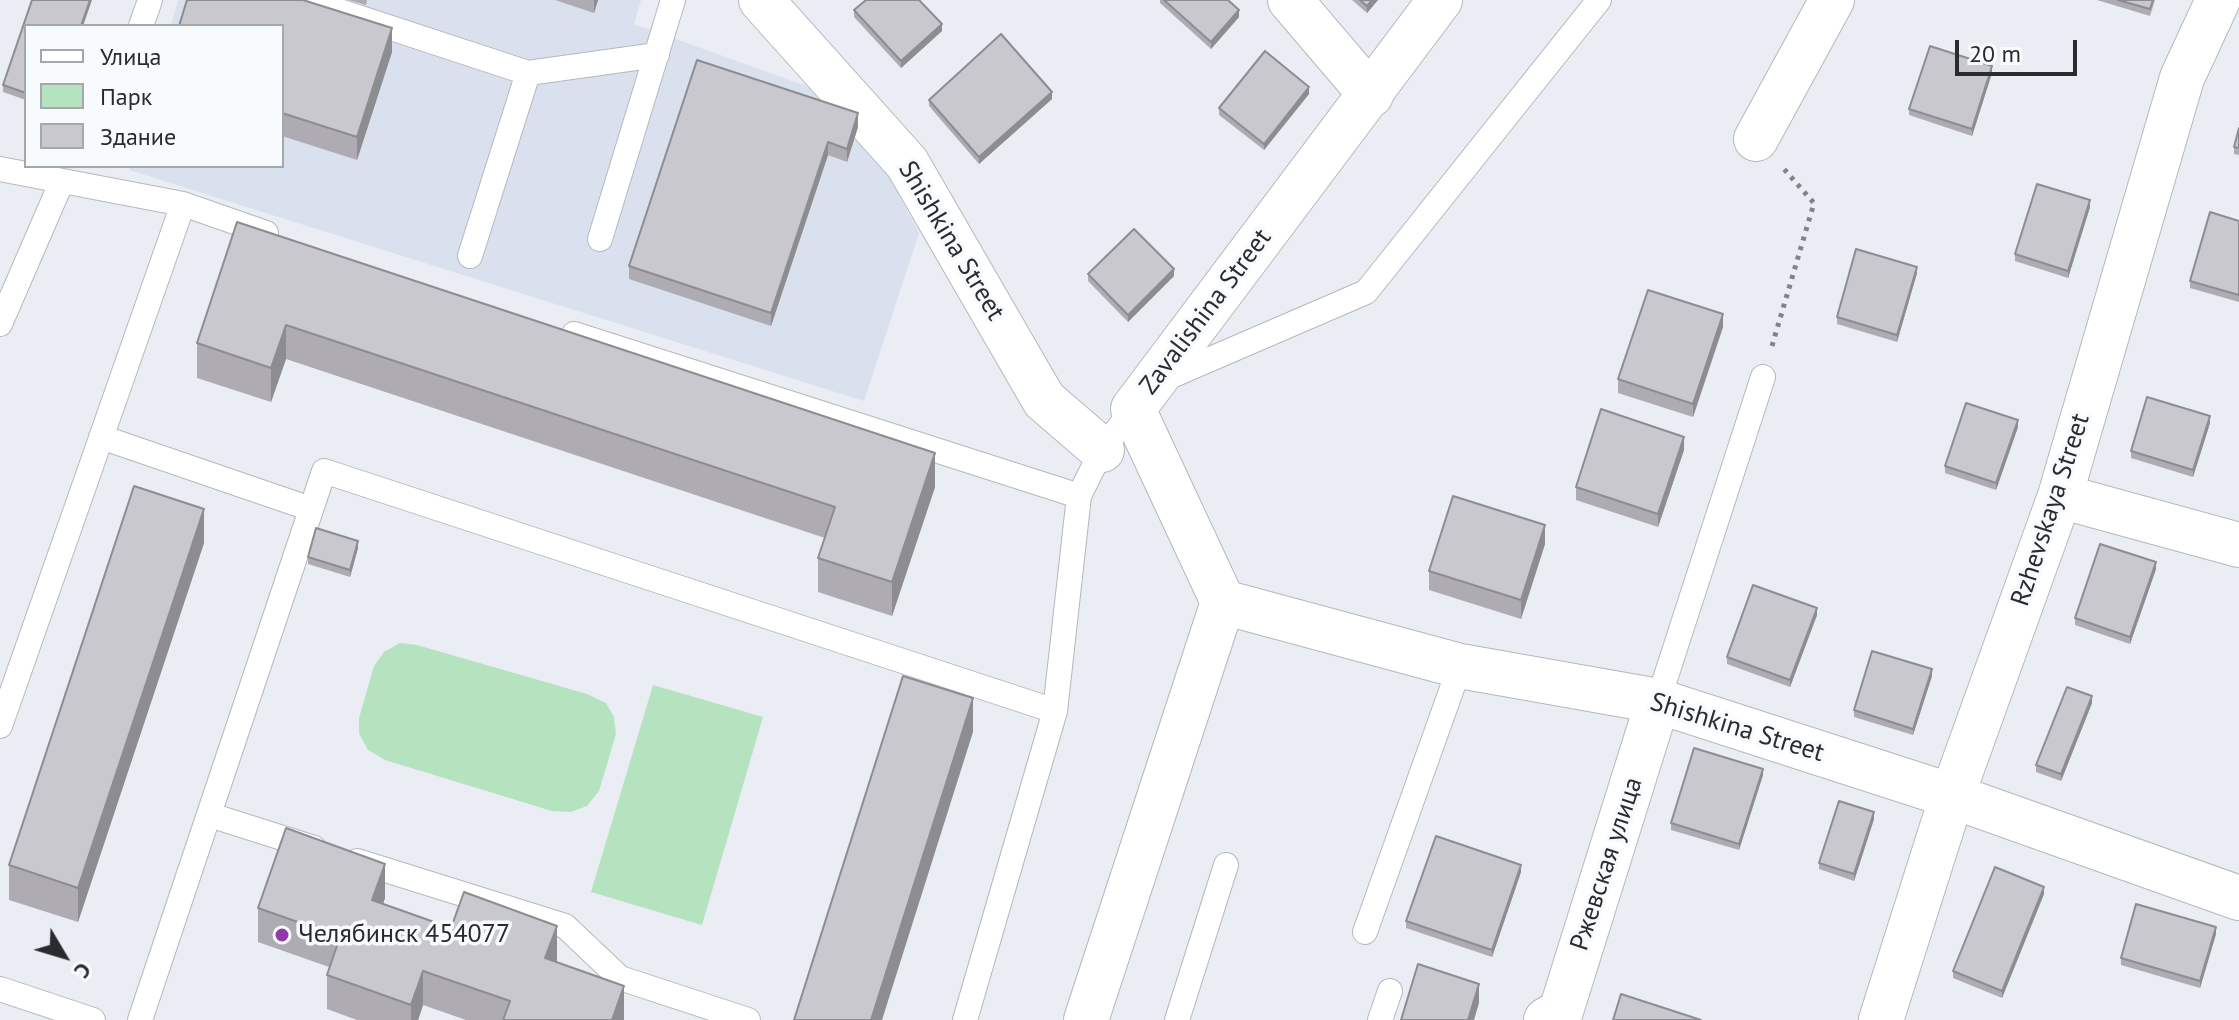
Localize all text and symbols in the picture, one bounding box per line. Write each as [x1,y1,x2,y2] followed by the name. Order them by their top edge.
[24,24,284,168] legend
[1959,24,2081,74] scale bar
[1969,38,2021,69] text: 20 m
[100,41,161,72] text: Улица
[100,81,152,112] text: Парк
[100,121,176,152] text: Здание
[891,156,1011,326] street label: Shishkina Street
[1134,223,1278,401] street label: Zavalishina Street
[2005,410,2097,610] street label: Rzhevskaya Street
[1646,687,1828,769] street label: Shishkina Street
[1564,773,1650,955] street label: Ржевская улица
[24,916,104,996] north arrow
[298,919,510,951] place label: Челябинск 454077
[273,926,291,944] marker: Челябинск 454077
[68,957,98,984] text: С

